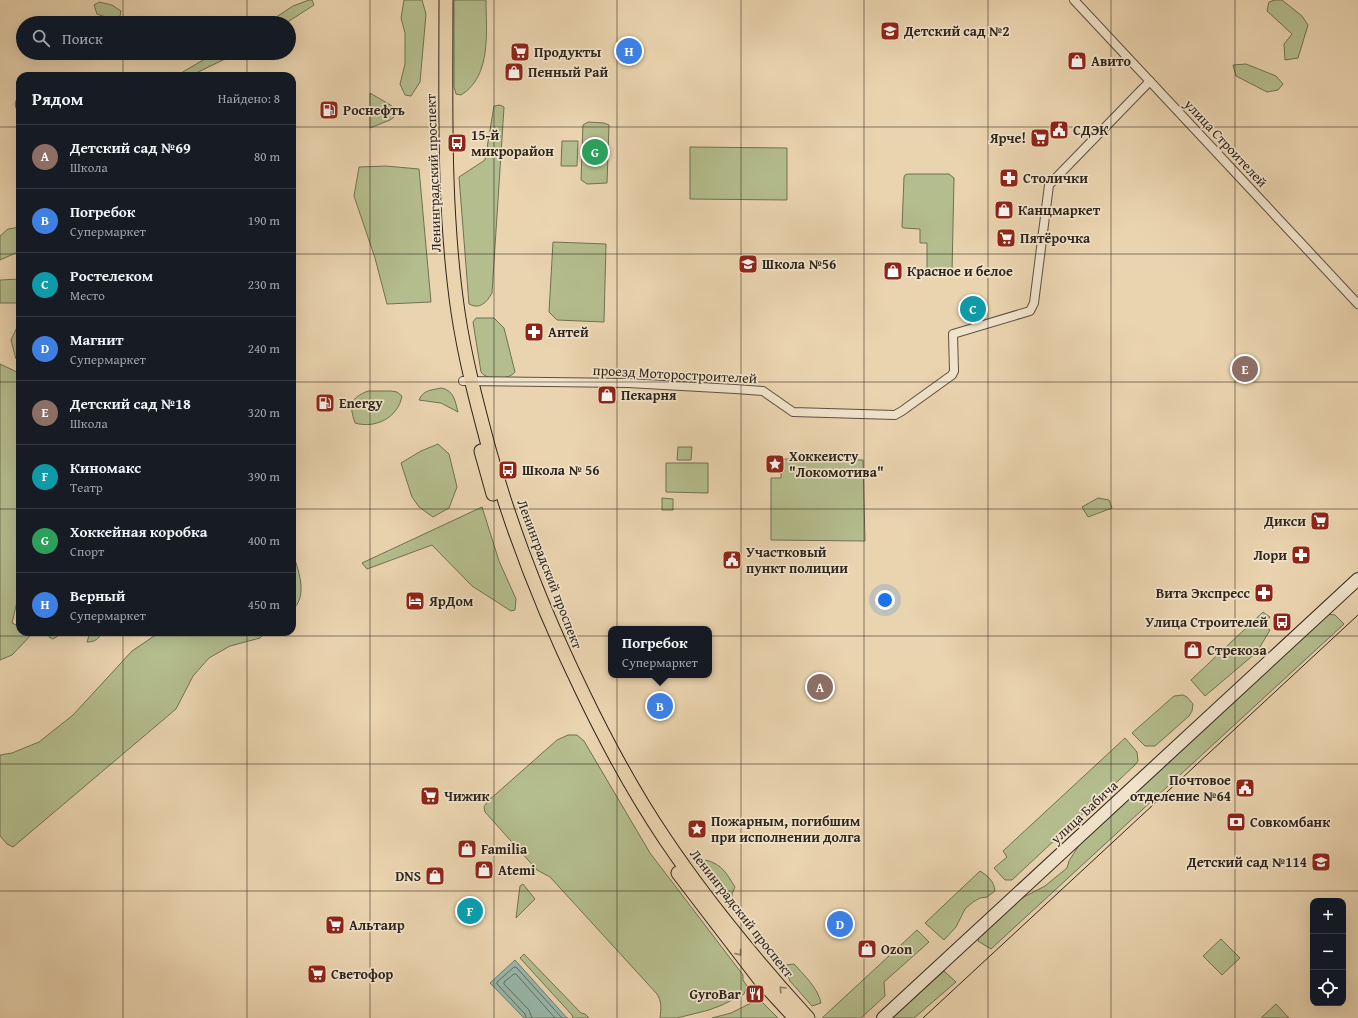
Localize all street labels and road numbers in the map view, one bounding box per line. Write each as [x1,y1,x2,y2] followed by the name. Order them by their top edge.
[420,93,446,253] street label: Ленинградский проспект
[1179,94,1272,192] street label: улица Строителей
[592,360,758,388] street label: проезд Моторостроителей
[512,496,588,652] street label: Ленинградский проспект
[1045,775,1122,849] street label: улица Бабича
[685,844,799,982] street label: Ленинградский проспект

